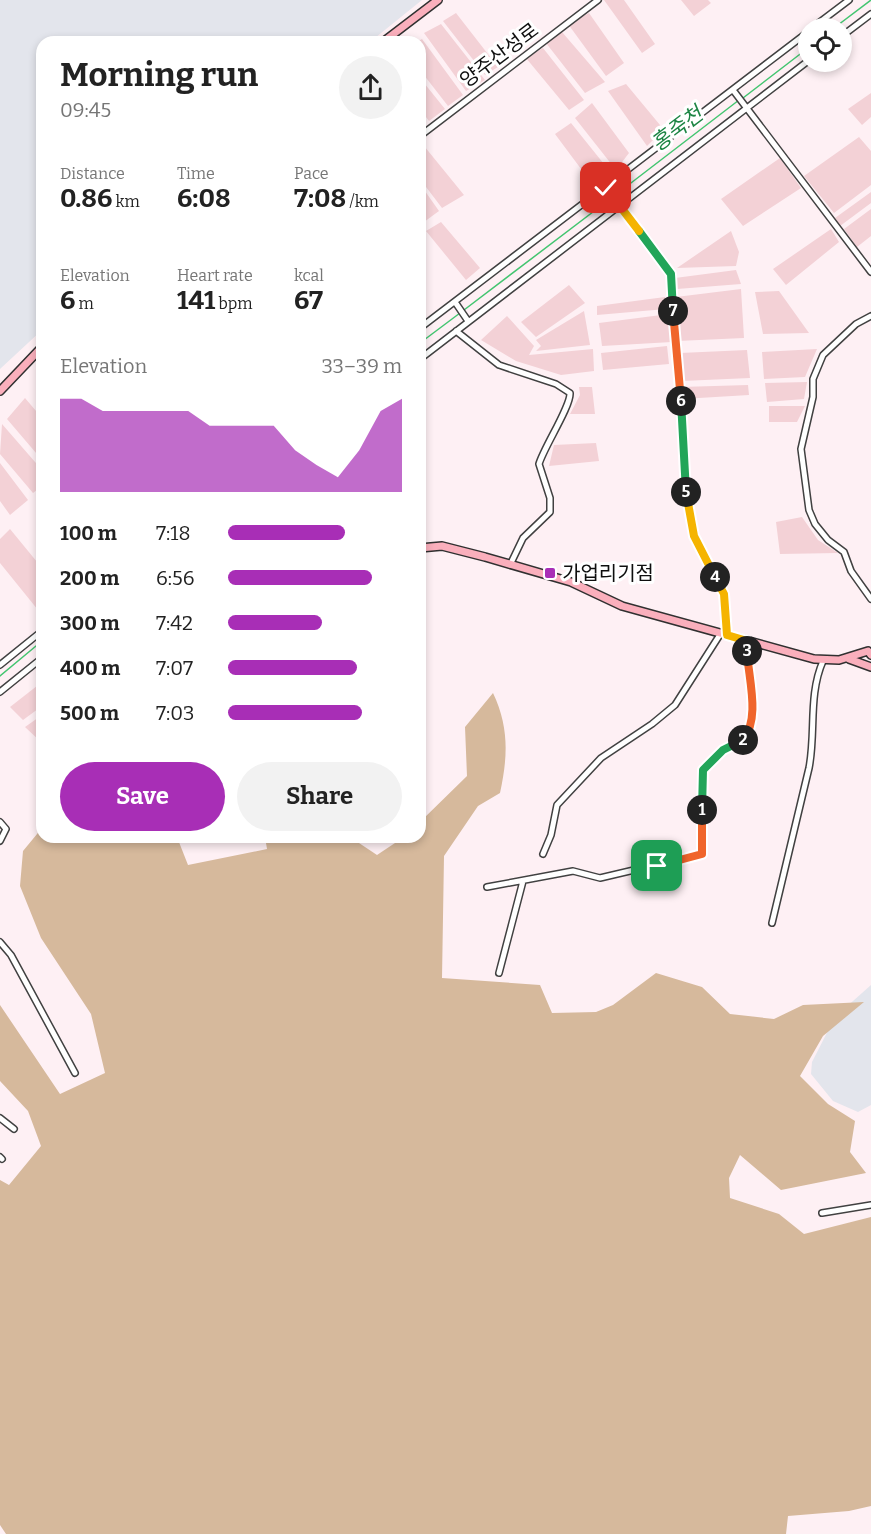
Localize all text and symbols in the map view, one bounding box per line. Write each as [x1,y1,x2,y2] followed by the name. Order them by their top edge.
[455,18,543,92] street label: 양주산성로
[798,18,852,72] map controls
[798,18,852,72] button: locate
[60,55,258,95] text: Morning run
[339,56,402,119] button: share
[60,98,111,122] text: 09:45
[646,100,710,157] water label: 홍죽천
[580,162,631,213] pin
[60,164,125,183] text: Distance
[177,164,215,183] text: Time
[294,164,329,183] text: Pace
[589,171,622,204] icon: check
[60,183,112,214] text: 0.86
[177,183,231,214] text: 6:08
[294,183,346,214] text: 7:08
[112,192,140,211] text: km
[346,192,379,211] text: /km
[60,266,130,285] text: Elevation
[177,266,253,285] text: Heart rate
[294,266,324,285] text: kcal
[60,285,75,316] text: 6
[177,285,215,316] text: 141
[294,285,323,316] text: 67
[75,294,94,313] text: m
[215,294,253,313] text: bpm
[658,296,688,326] pin: 7
[669,301,677,320] text: 7
[60,354,147,378] text: Elevation
[321,354,402,378] text: 33–39 m
[666,386,696,416] pin: 6
[676,391,686,410] text: 6
[671,477,701,507] pin: 5
[682,482,690,501] text: 5
[60,521,117,545] text: 100 m
[156,521,190,545] text: 7:18
[562,561,654,585] place label: 가업리기점
[700,562,730,592] pin: 4
[60,566,119,590] text: 200 m
[156,566,194,590] text: 6:56
[543,566,557,580] marker: 가업리기점
[710,567,720,586] text: 4
[60,611,120,635] text: 300 m
[156,611,193,635] text: 7:42
[732,636,762,666] pin: 3
[742,641,752,660] text: 3
[60,656,120,680] text: 400 m
[156,656,193,680] text: 7:07
[60,701,119,725] text: 500 m
[156,701,194,725] text: 7:03
[728,725,758,755] pin: 2
[738,730,748,749] text: 2
[60,762,225,831] button: Save
[237,762,402,831] button: Share
[687,795,717,825] pin: 1
[699,800,705,819] text: 1
[631,840,682,891] pin
[640,849,673,882] icon: arrive

